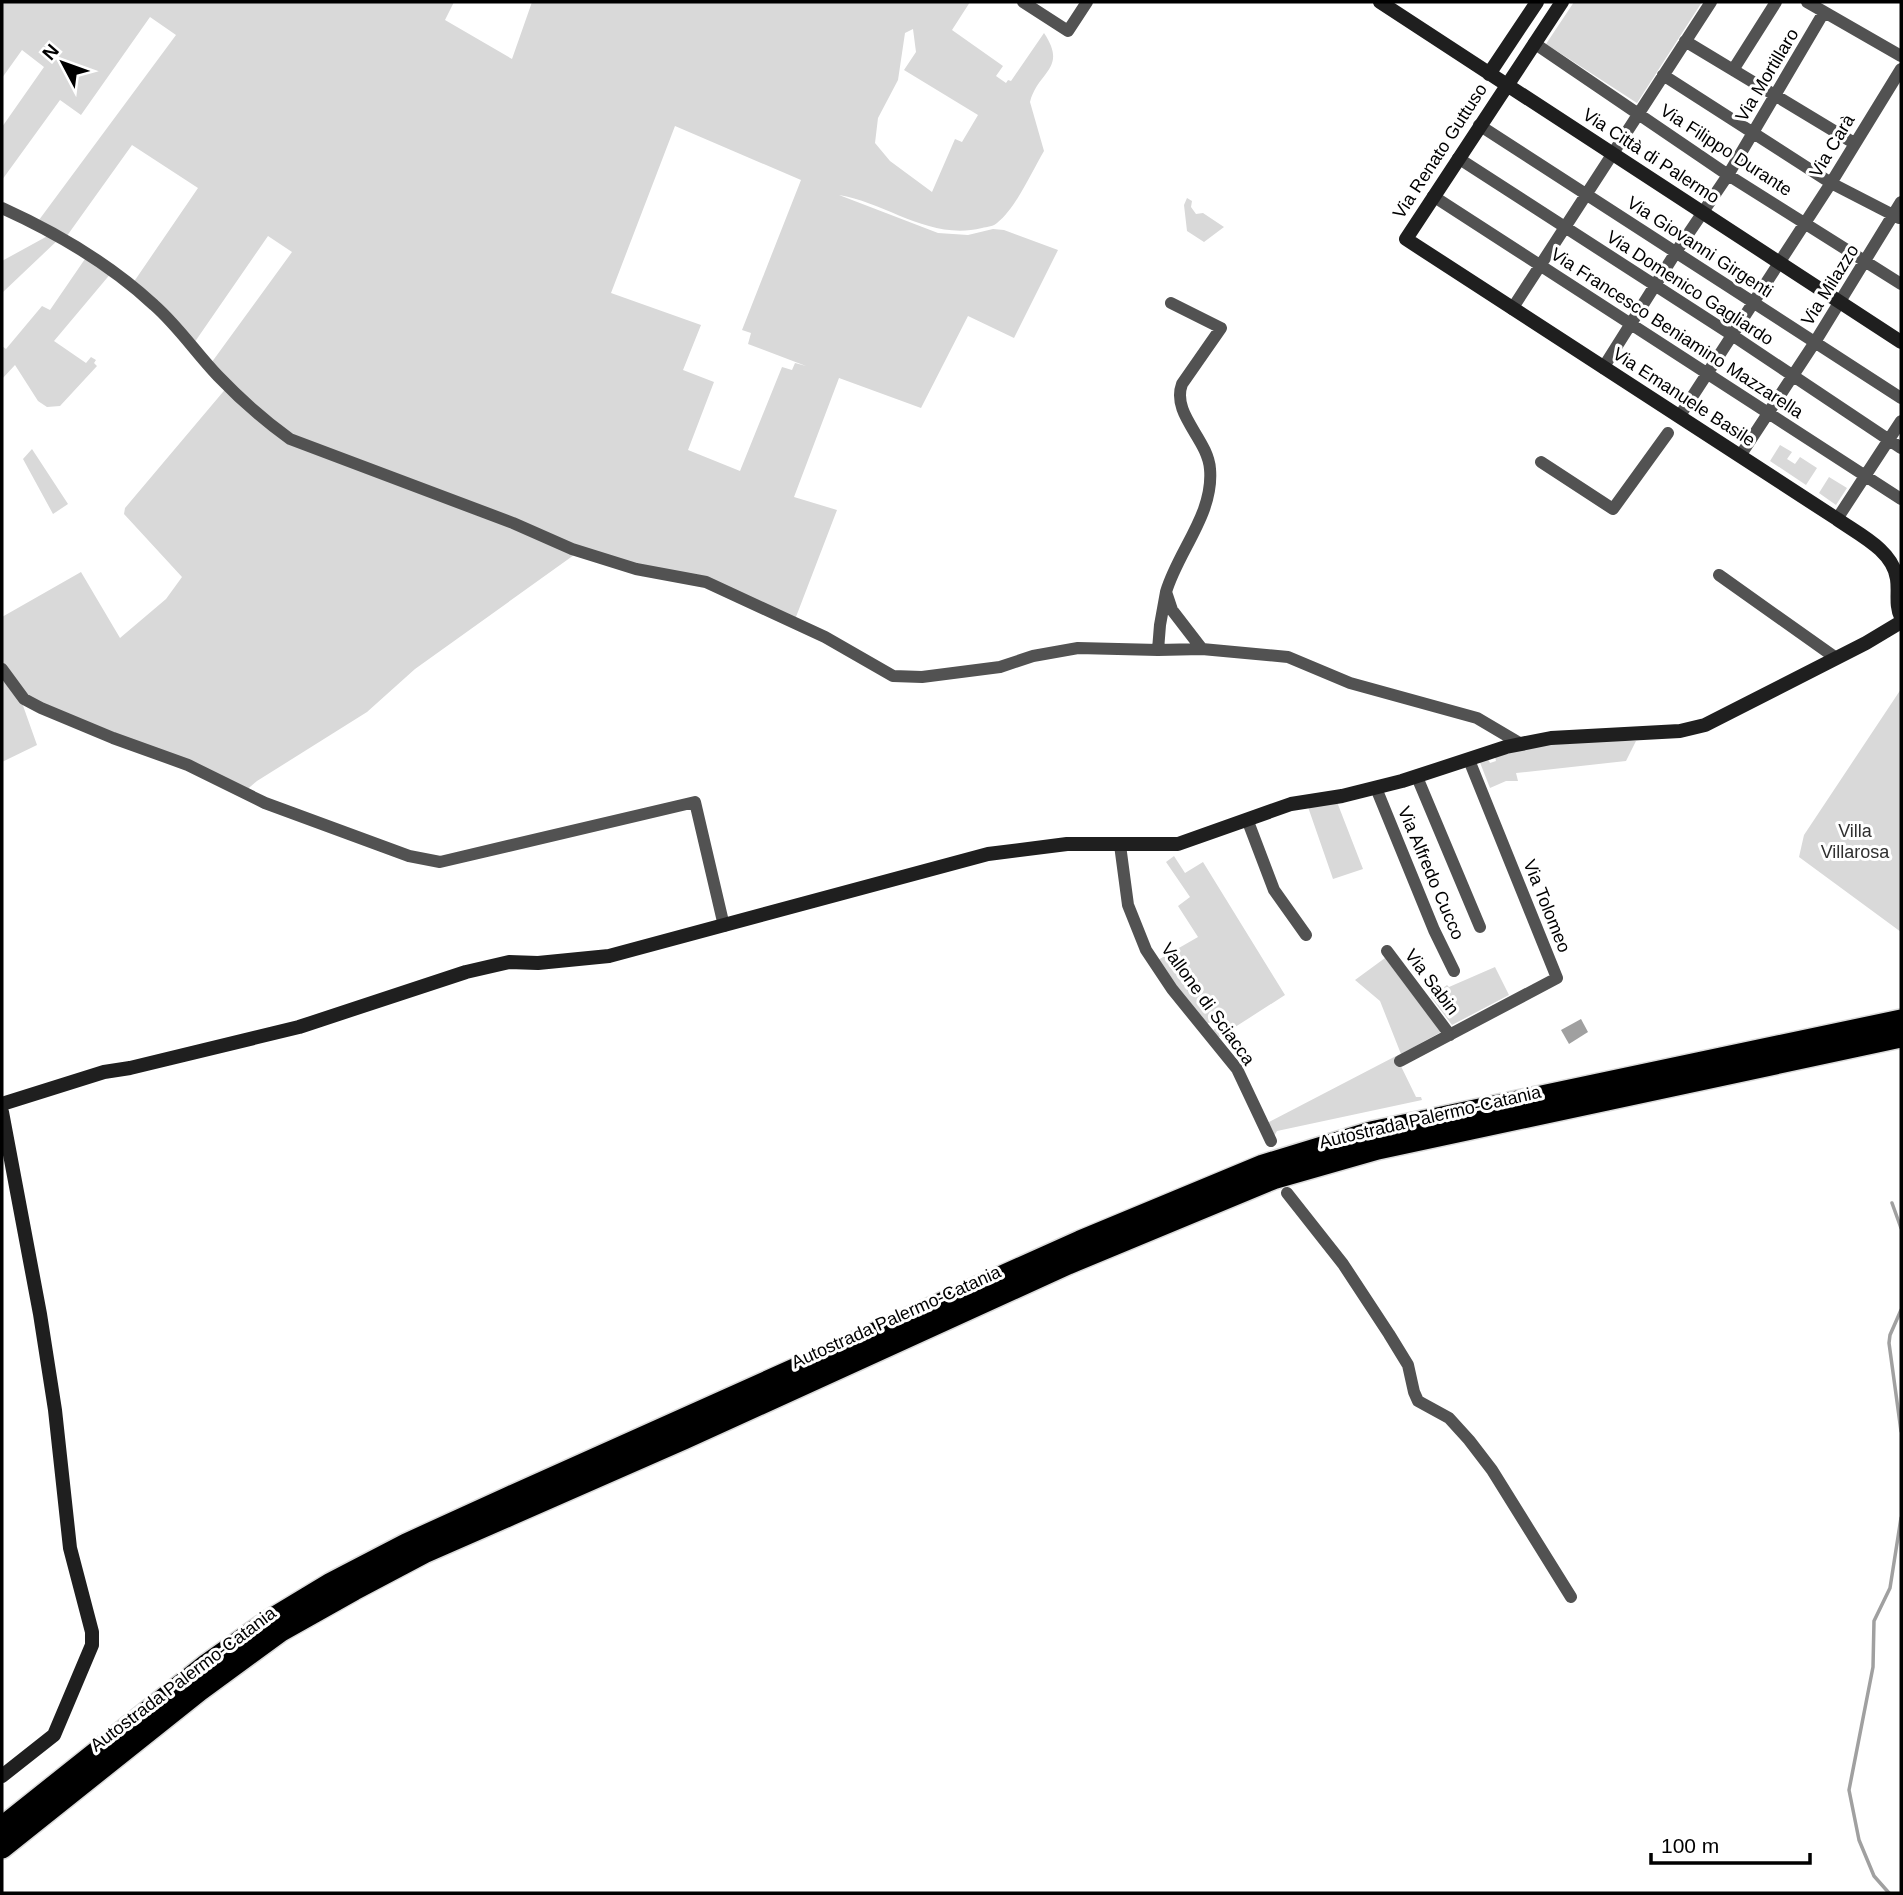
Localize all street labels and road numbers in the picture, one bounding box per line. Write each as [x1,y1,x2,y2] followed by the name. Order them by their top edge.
[1731,25,1803,125] street label: Via Mortillaro
[1389,80,1491,222] street label: Via Renato Guttuso
[1656,100,1796,200] street label: Via Filippo Durante
[1579,104,1723,208] street label: Via Città di Palermo
[1805,110,1859,181] street label: Via Carà
[1623,192,1777,302] street label: Via Giovanni Girgenti
[1603,227,1777,349] street label: Via Domenico Gagliardo
[1797,241,1863,329] street label: Via Milazzo
[1547,244,1808,423] street label: Via Francesco Beniamino Mazzarella
[1609,343,1759,451] street label: Via Emanuele Basile
[1394,803,1468,943] street label: Via Alfredo Cucco
[1519,857,1575,955] street label: Via Tolomeo
[1157,939,1260,1070] street label: Vallone di Sciacca
[1401,945,1463,1019] street label: Via Sabin
[1317,1081,1544,1152] street label: Autostrada Palermo-Catania
[788,1261,1005,1372] street label: Autostrada Palermo-Catania
[86,1602,280,1755] street label: Autostrada Palermo-Catania

